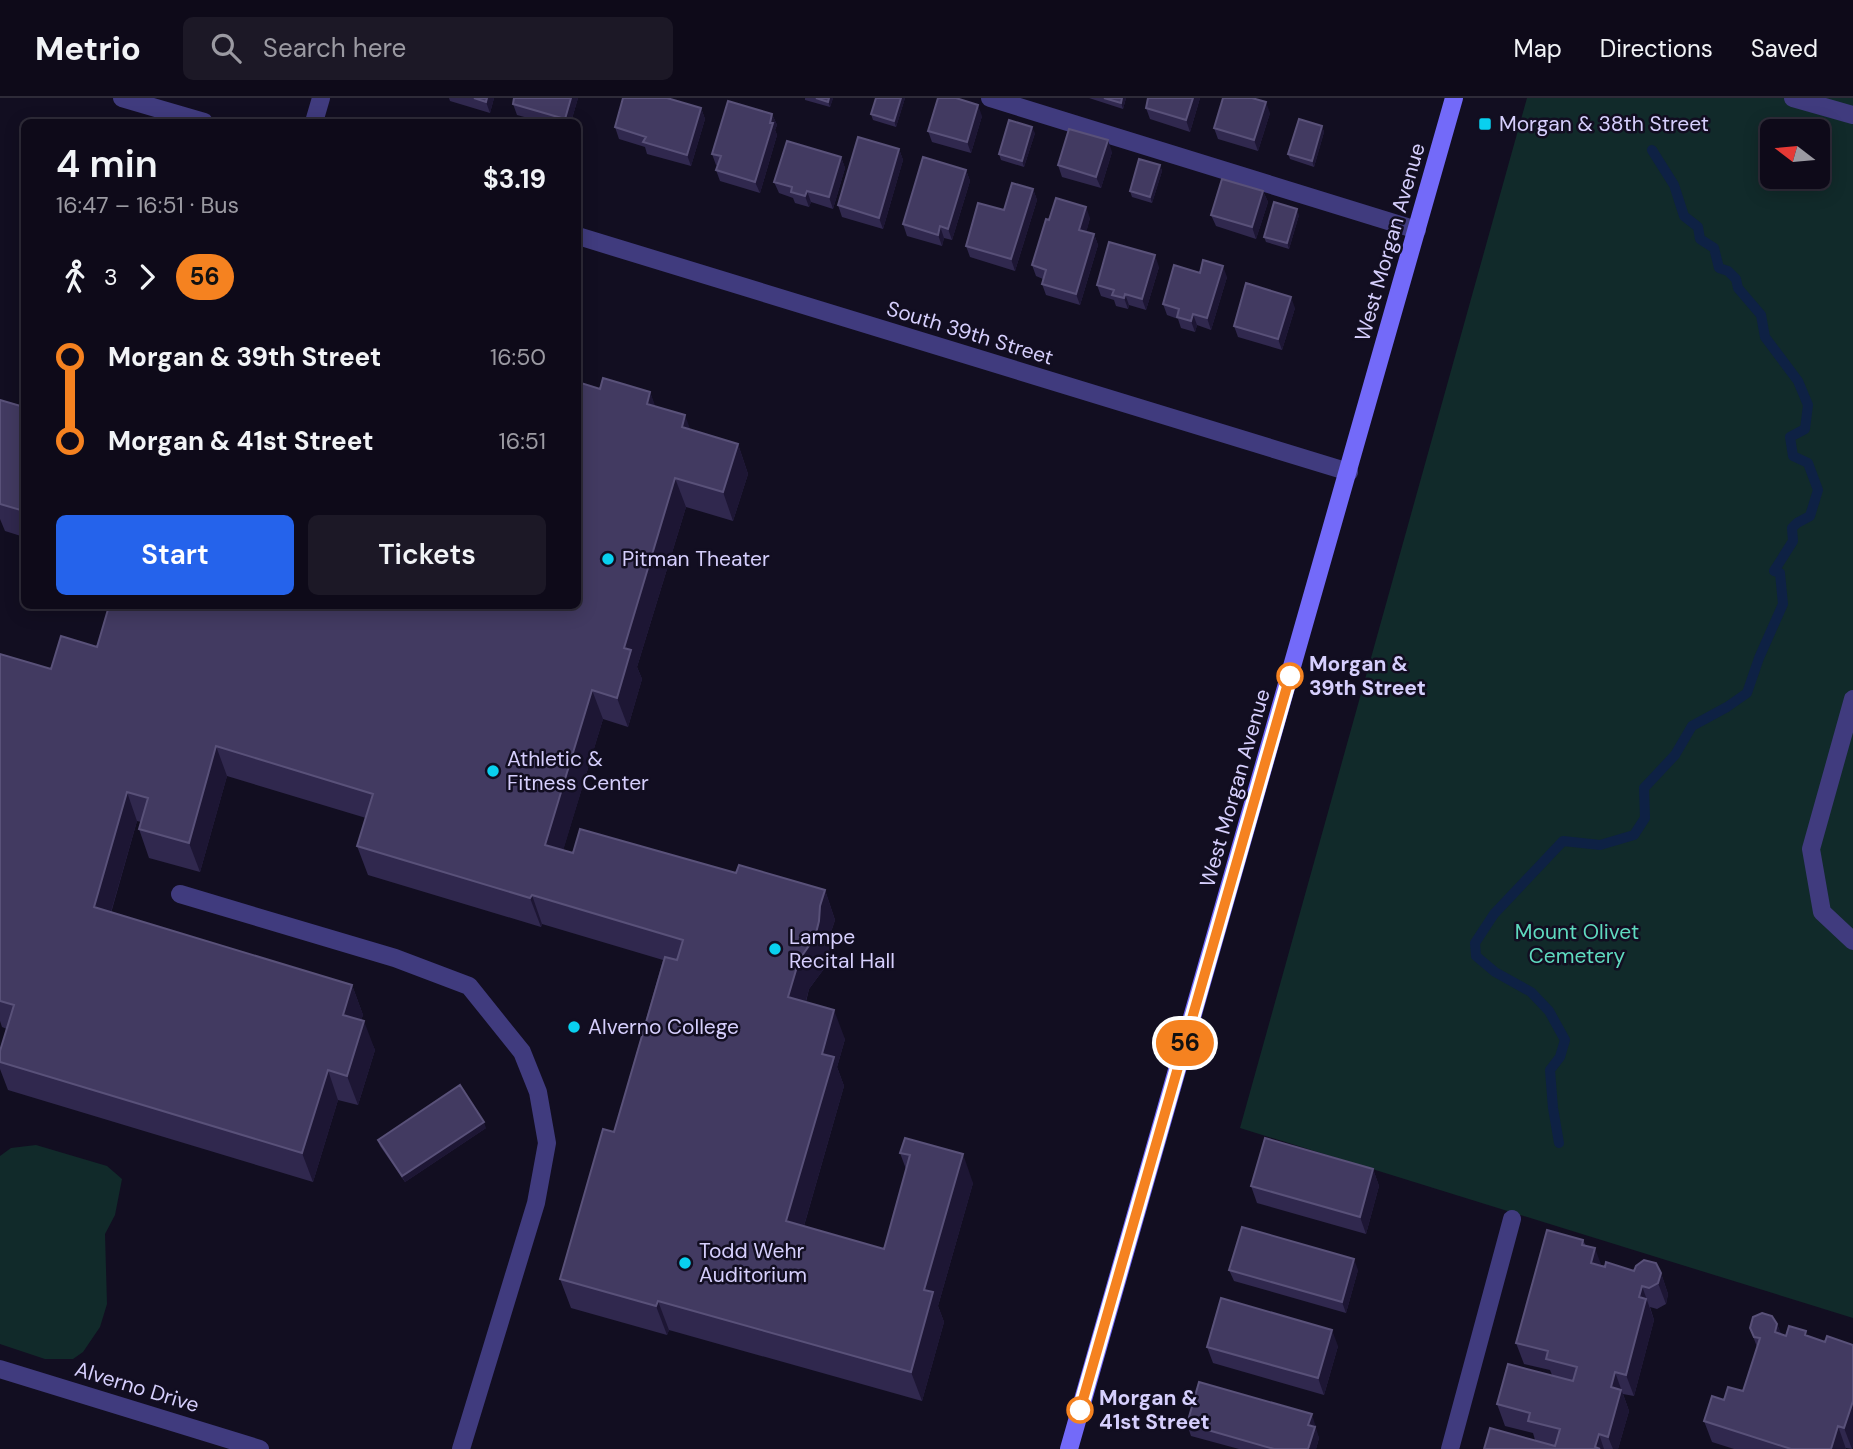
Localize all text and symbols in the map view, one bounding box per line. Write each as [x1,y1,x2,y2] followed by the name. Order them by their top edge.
[183,17,673,80] search box
[35,27,141,70] text: Metrio
[207,29,245,67] icon: search
[263,31,406,65] text: Search here
[1514,33,1562,64] text: Map
[1600,33,1713,64] text: Directions
[1751,33,1818,64] text: Saved
[1499,110,1709,138] place label: Morgan & 38th Street
[1477,116,1493,132] marker: Morgan & 38th Street
[1760,119,1830,189] north arrow
[1760,119,1830,189] map controls
[56,139,158,189] text: 4 min
[1348,140,1432,344] street label: West Morgan Avenue
[483,162,546,196] text: $3.19
[56,190,239,220] text: 16:47 – 16:51 · Bus
[56,258,94,296] icon: walk
[128,258,166,296] icon: forward
[190,261,220,292] text: 56
[104,262,118,292] text: 3
[883,294,1057,372] street label: South 39th Street
[108,340,381,374] text: Morgan & 39th Street
[490,342,546,372] text: 16:50
[108,424,373,458] text: Morgan & 41st Street
[499,426,546,456] text: 16:51
[56,515,294,595] button: Start
[308,515,546,595] button: Tickets
[622,545,770,573] place label: Pitman Theater
[600,551,616,567] marker: Pitman Theater
[1309,650,1426,702] place label: Morgan & 39th Street
[1277,663,1303,689] marker: Morgan & 39th Street
[1193,686,1277,890] street label: West Morgan Avenue
[507,745,649,797] place label: Athletic & Fitness Center
[485,763,501,779] marker: Athletic & Fitness Center
[1515,918,1639,970] park label: Mount Olivet Cemetery
[789,923,895,975] place label: Lampe Recital Hall
[767,941,783,957] marker: Lampe Recital Hall
[588,1013,739,1041] place label: Alverno College
[566,1019,582,1035] marker: Alverno College
[1154,1020,1216,1066] line badge: 56
[1170,1027,1200,1058] text: 56
[699,1237,807,1289] place label: Todd Wehr Auditorium
[677,1255,693,1271] marker: Todd Wehr Auditorium
[71,1355,203,1419] street label: Alverno Drive
[1099,1384,1210,1436] place label: Morgan & 41st Street
[1067,1397,1093,1423] marker: Morgan & 41st Street

